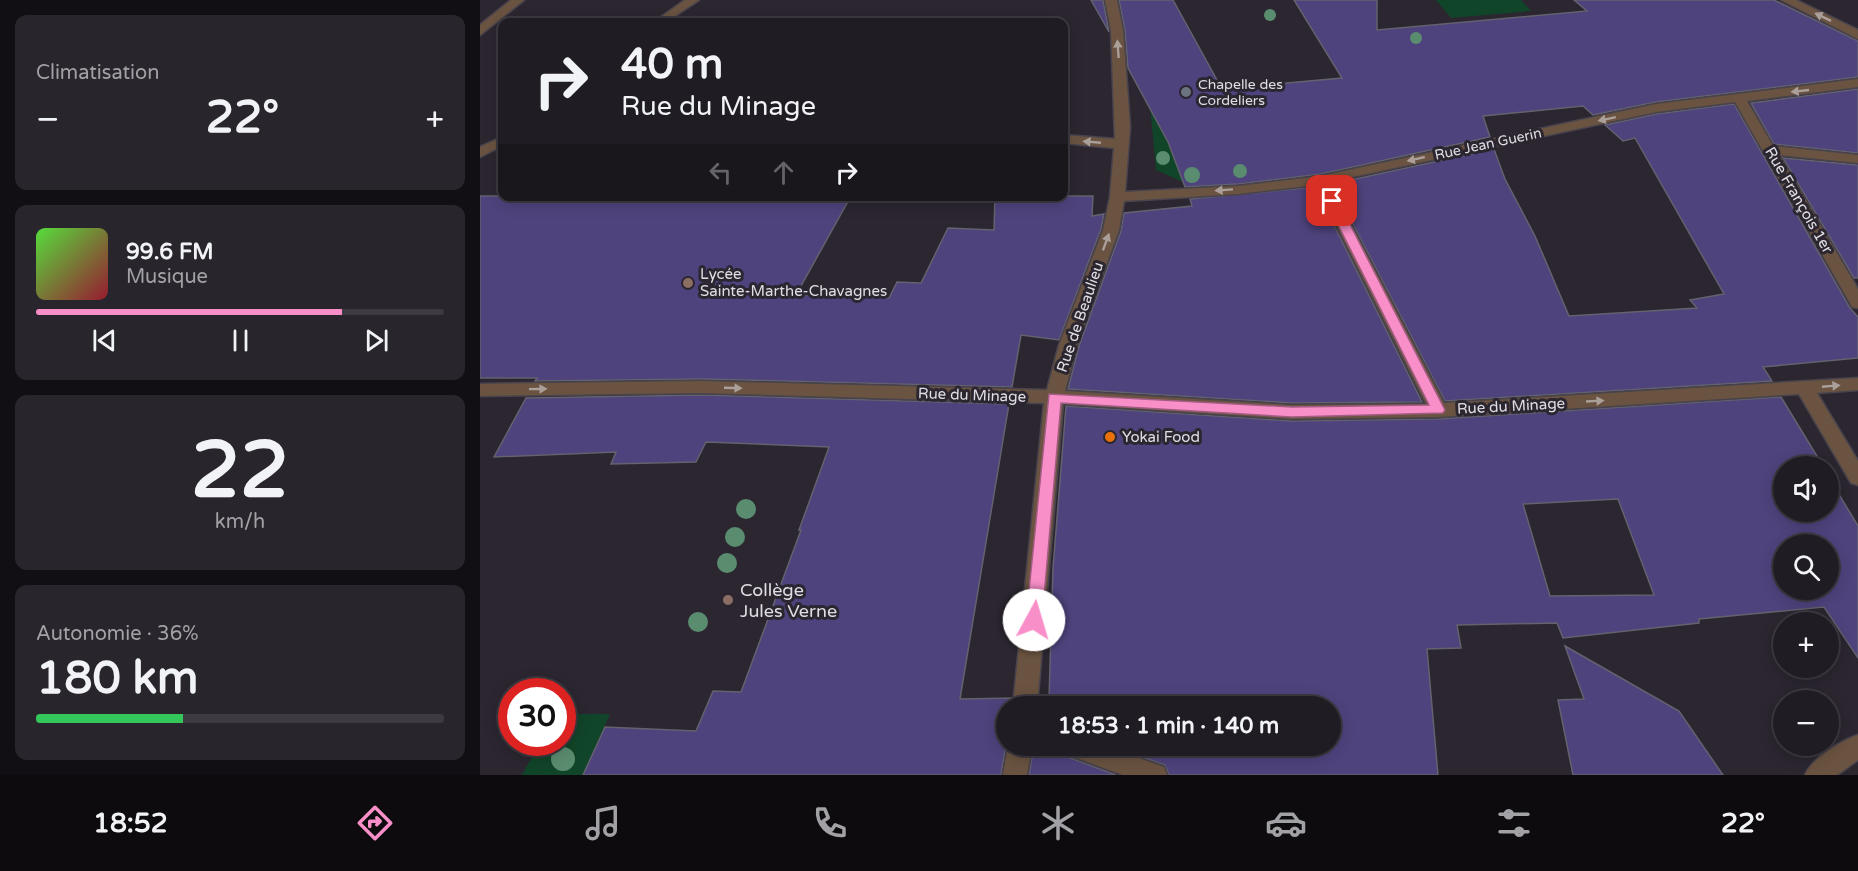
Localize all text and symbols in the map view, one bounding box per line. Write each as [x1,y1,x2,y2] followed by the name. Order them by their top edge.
[1814,13,1831,22] one-way arrow
[621,39,723,90] text: 40 m
[1114,40,1123,59] one-way arrow
[522,42,600,120] icon: right
[36,61,159,85] text: Climatisation
[1198,76,1283,109] place label: Chapelle des Cordeliers
[1179,85,1193,99] marker: Chapelle des Cordeliers
[1790,86,1809,96] one-way arrow
[621,90,816,123] text: Rue du Minage
[206,91,279,145] text: 22°
[36,100,60,139] text: −
[425,100,444,139] text: +
[1597,115,1616,124] one-way arrow
[1433,124,1543,164] street label: Rue Jean Guerin
[1082,137,1101,146] one-way arrow
[1761,144,1837,257] street label: Rue François 1er
[1407,155,1426,164] one-way arrow
[704,156,737,189] icon: left
[767,156,800,189] icon: ahead
[830,156,863,189] icon: right
[1306,175,1357,226] pin
[1315,184,1348,217] icon: arrive
[1215,186,1234,195] one-way arrow
[1102,233,1112,251] one-way arrow
[126,239,214,265] text: 99.6 FM
[1053,259,1107,375] street label: Rue de Beaulieu
[126,265,208,289] text: Musique
[700,265,887,300] place label: Lycée Sainte-Marthe-Chavagnes
[681,276,695,290] marker: Lycée Sainte-Marthe-Chavagnes
[88,324,121,357] icon: previous
[224,324,257,357] icon: pause
[360,324,393,357] icon: next
[1822,381,1841,391] one-way arrow
[724,383,743,392] one-way arrow
[529,384,548,394] one-way arrow
[918,384,1026,406] street label: Rue du Minage
[1456,394,1566,418] street label: Rue du Minage
[1585,396,1604,405] one-way arrow
[191,424,289,518] text: 22
[1122,428,1200,446] place label: Yokai Food
[1103,430,1117,444] marker: Yokai Food
[1773,456,1839,756] map controls
[1773,456,1839,522] button: sound
[215,510,265,534] text: km/h
[1773,534,1839,600] button: search
[740,579,837,622] place label: Collège Jules Verne
[1002,588,1066,652] position arrow
[721,593,735,607] marker: Collège Jules Verne
[1773,612,1839,678] button: +
[36,622,198,646] text: Autonomie · 36%
[36,652,198,706] text: 180 km
[498,678,576,756] speed limit sign: 30
[1773,690,1839,756] button: −
[1058,713,1279,739] text: 18:53 · 1 min · 140 m
[354,802,396,844] icon: directions
[582,802,624,844] icon: music
[809,802,851,844] icon: phone
[1037,802,1079,844] icon: climate
[1265,802,1307,844] icon: car
[1493,802,1535,844] icon: filters
[93,807,168,840] text: 18:52
[1721,807,1765,840] text: 22°

